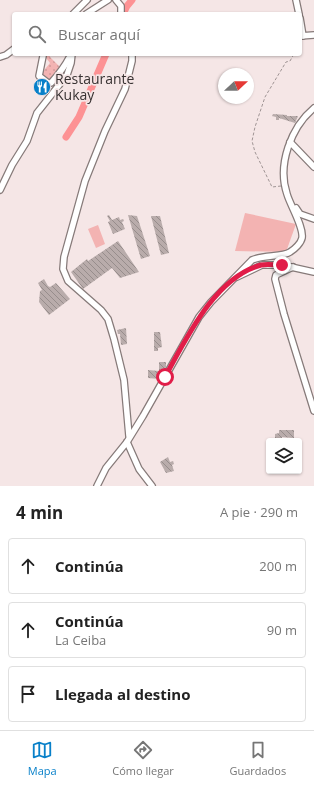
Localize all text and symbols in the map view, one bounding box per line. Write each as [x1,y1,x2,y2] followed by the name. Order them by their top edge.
[12,12,302,56] search box
[26,23,48,45] icon: search
[58,24,140,44] text: Buscar aquí
[218,68,254,104] north arrow
[55,69,135,104] place label: Restaurante Kukay
[32,77,52,97] restaurant icon: Restaurante Kukay
[273,256,291,274] route end
[156,368,174,386] route start
[266,438,302,474] map controls
[266,438,302,474] button: layers
[16,501,63,524] text: 4 min
[220,503,298,521] text: A pie · 290 m
[17,555,39,577] icon: ahead
[55,556,124,576] text: Continúa
[259,557,297,575] text: 200 m
[55,611,124,631] text: Continúa
[17,619,39,641] icon: ahead
[267,621,297,639] text: 90 m
[55,631,106,649] text: La Ceiba
[17,683,39,705] icon: arrive
[55,684,190,704] text: Llegada al destino
[28,739,57,778] tab: Mapa
[112,739,174,778] tab: Cómo llegar
[229,739,286,778] tab: Guardados

